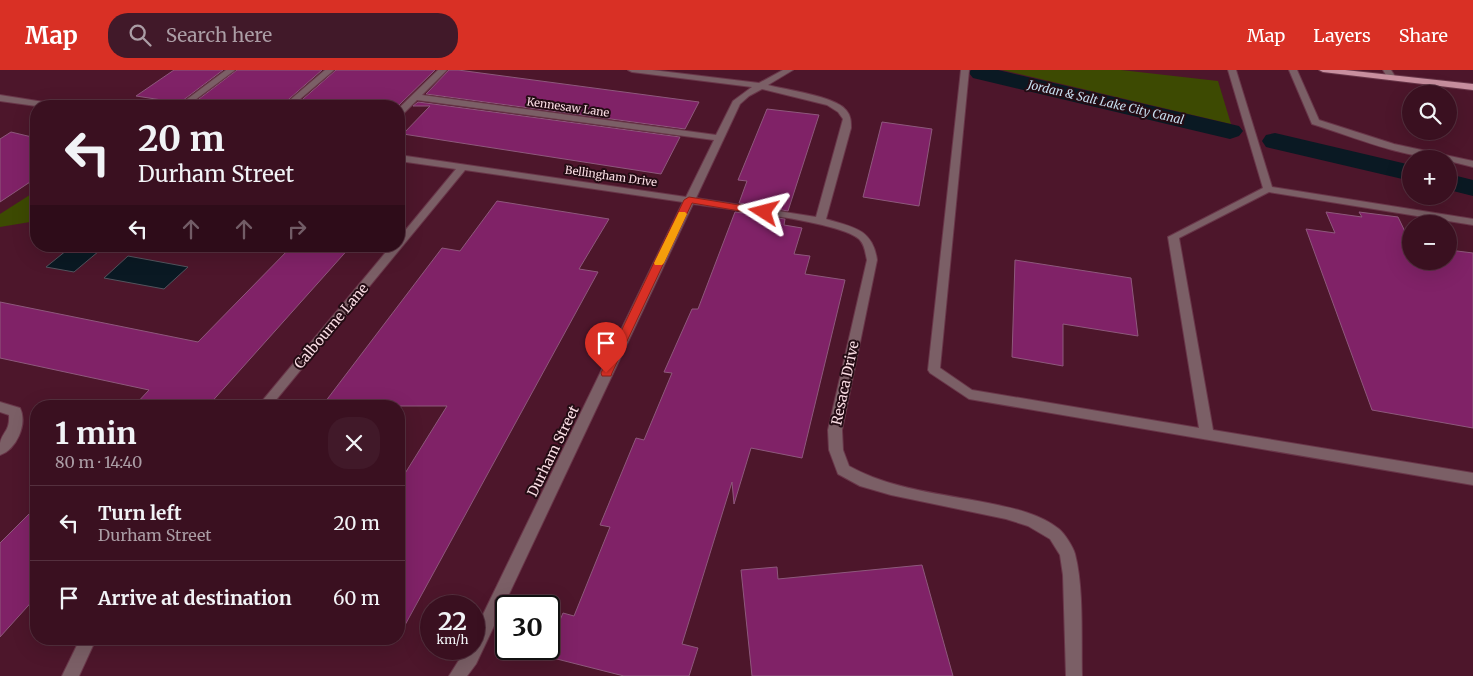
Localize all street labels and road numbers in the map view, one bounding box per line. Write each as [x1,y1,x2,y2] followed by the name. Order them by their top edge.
[526,94,610,120] street label: Kennesaw Lane
[564,163,658,189] street label: Bellingham Drive
[290,280,372,372] street label: Calbourne Lane
[827,339,863,427] street label: Resaca Drive
[523,402,583,500] street label: Durham Street

